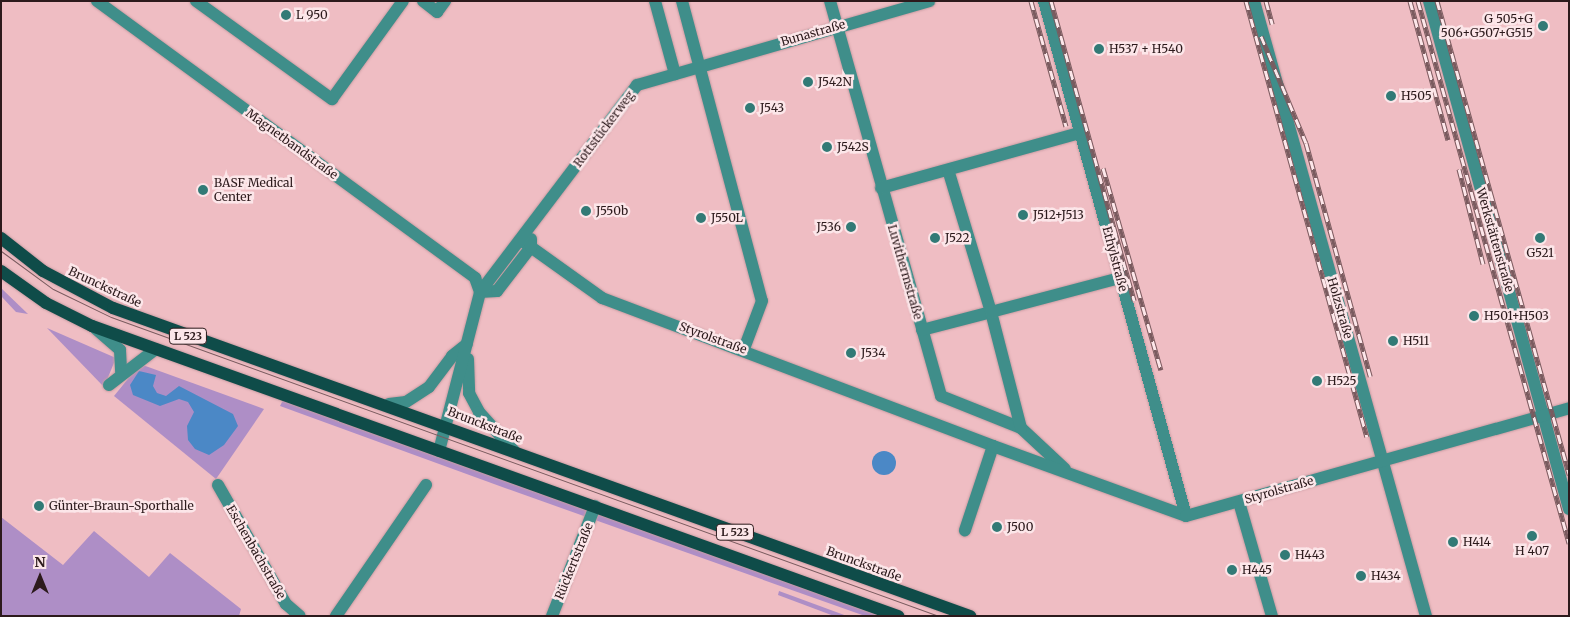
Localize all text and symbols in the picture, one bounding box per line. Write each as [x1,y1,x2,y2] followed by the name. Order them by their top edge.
[296,8,328,22] place label: L 950
[280,9,292,21] marker: L 950
[1441,12,1533,40] place label: G 505+G 506+G507+G515
[779,17,847,49] street label: Bunastraße
[1537,20,1549,32] marker: G 505+G 506+G507+G515
[1109,42,1183,56] place label: H537 + H540
[1093,43,1105,55] marker: H537 + H540
[818,75,852,89] place label: J542N
[802,76,814,88] marker: J542N
[571,88,637,170] street label: Rottstückerweg
[1401,89,1432,103] place label: H505
[1385,90,1397,102] marker: H505
[760,101,784,115] place label: J543
[744,102,756,114] marker: J543
[243,106,341,182] street label: Magnetbandstraße
[837,140,869,154] place label: J542S
[821,141,833,153] marker: J542S
[214,176,293,204] place label: BASF Medical Center
[196,183,210,197] marker: BASF Medical Center
[1473,186,1517,294] street label: Werkstättenstraße
[596,204,628,218] place label: J550b
[580,205,592,217] marker: J550b
[1033,208,1084,222] place label: J512+J513
[1017,209,1029,221] marker: J512+J513
[711,211,743,225] place label: J550L
[695,212,707,224] marker: J550L
[817,220,841,234] place label: J536
[845,221,857,233] marker: J536
[885,223,925,321] street label: Luvithermstraße
[1099,225,1131,293] street label: Ethylstraße
[945,231,970,245] place label: J522
[929,232,941,244] marker: J522
[1534,232,1546,244] marker: G521
[1526,246,1554,260] place label: G521
[66,264,144,310] street label: Brunckstraße
[1324,276,1356,340] street label: Holzstraße
[1484,309,1549,323] place label: H501+H503
[1468,310,1480,322] marker: H501+H503
[677,319,749,357] street label: Styrolstraße
[168,328,208,344] road number: L 523
[1403,334,1429,348] place label: H511
[1387,335,1399,347] marker: H511
[861,346,886,360] place label: J534
[845,347,857,359] marker: J534
[1327,374,1357,388] place label: H525
[1311,375,1323,387] marker: H525
[446,404,524,446] street label: Brunckstraße
[1243,473,1315,507] street label: Styrolstraße
[49,499,194,513] place label: Günter-Braun-Sporthalle
[33,500,45,512] marker: Günter-Braun-Sporthalle
[223,503,289,601] street label: Eschenbachstraße
[552,520,596,602] street label: Rückertstraße
[1007,520,1033,534] place label: J500
[991,521,1003,533] marker: J500
[715,524,755,540] road number: L 523
[1526,530,1538,542] marker: H 407
[1463,535,1491,549] place label: H414
[1447,536,1459,548] marker: H414
[824,544,904,584] street label: Brunckstraße
[1515,544,1549,558] place label: H 407
[1295,548,1325,562] place label: H443
[1279,549,1291,561] marker: H443
[15,552,65,602] north arrow
[34,553,46,571] text: N
[1242,563,1272,577] place label: H445
[1226,564,1238,576] marker: H445
[1371,569,1401,583] place label: H434
[1355,570,1367,582] marker: H434

